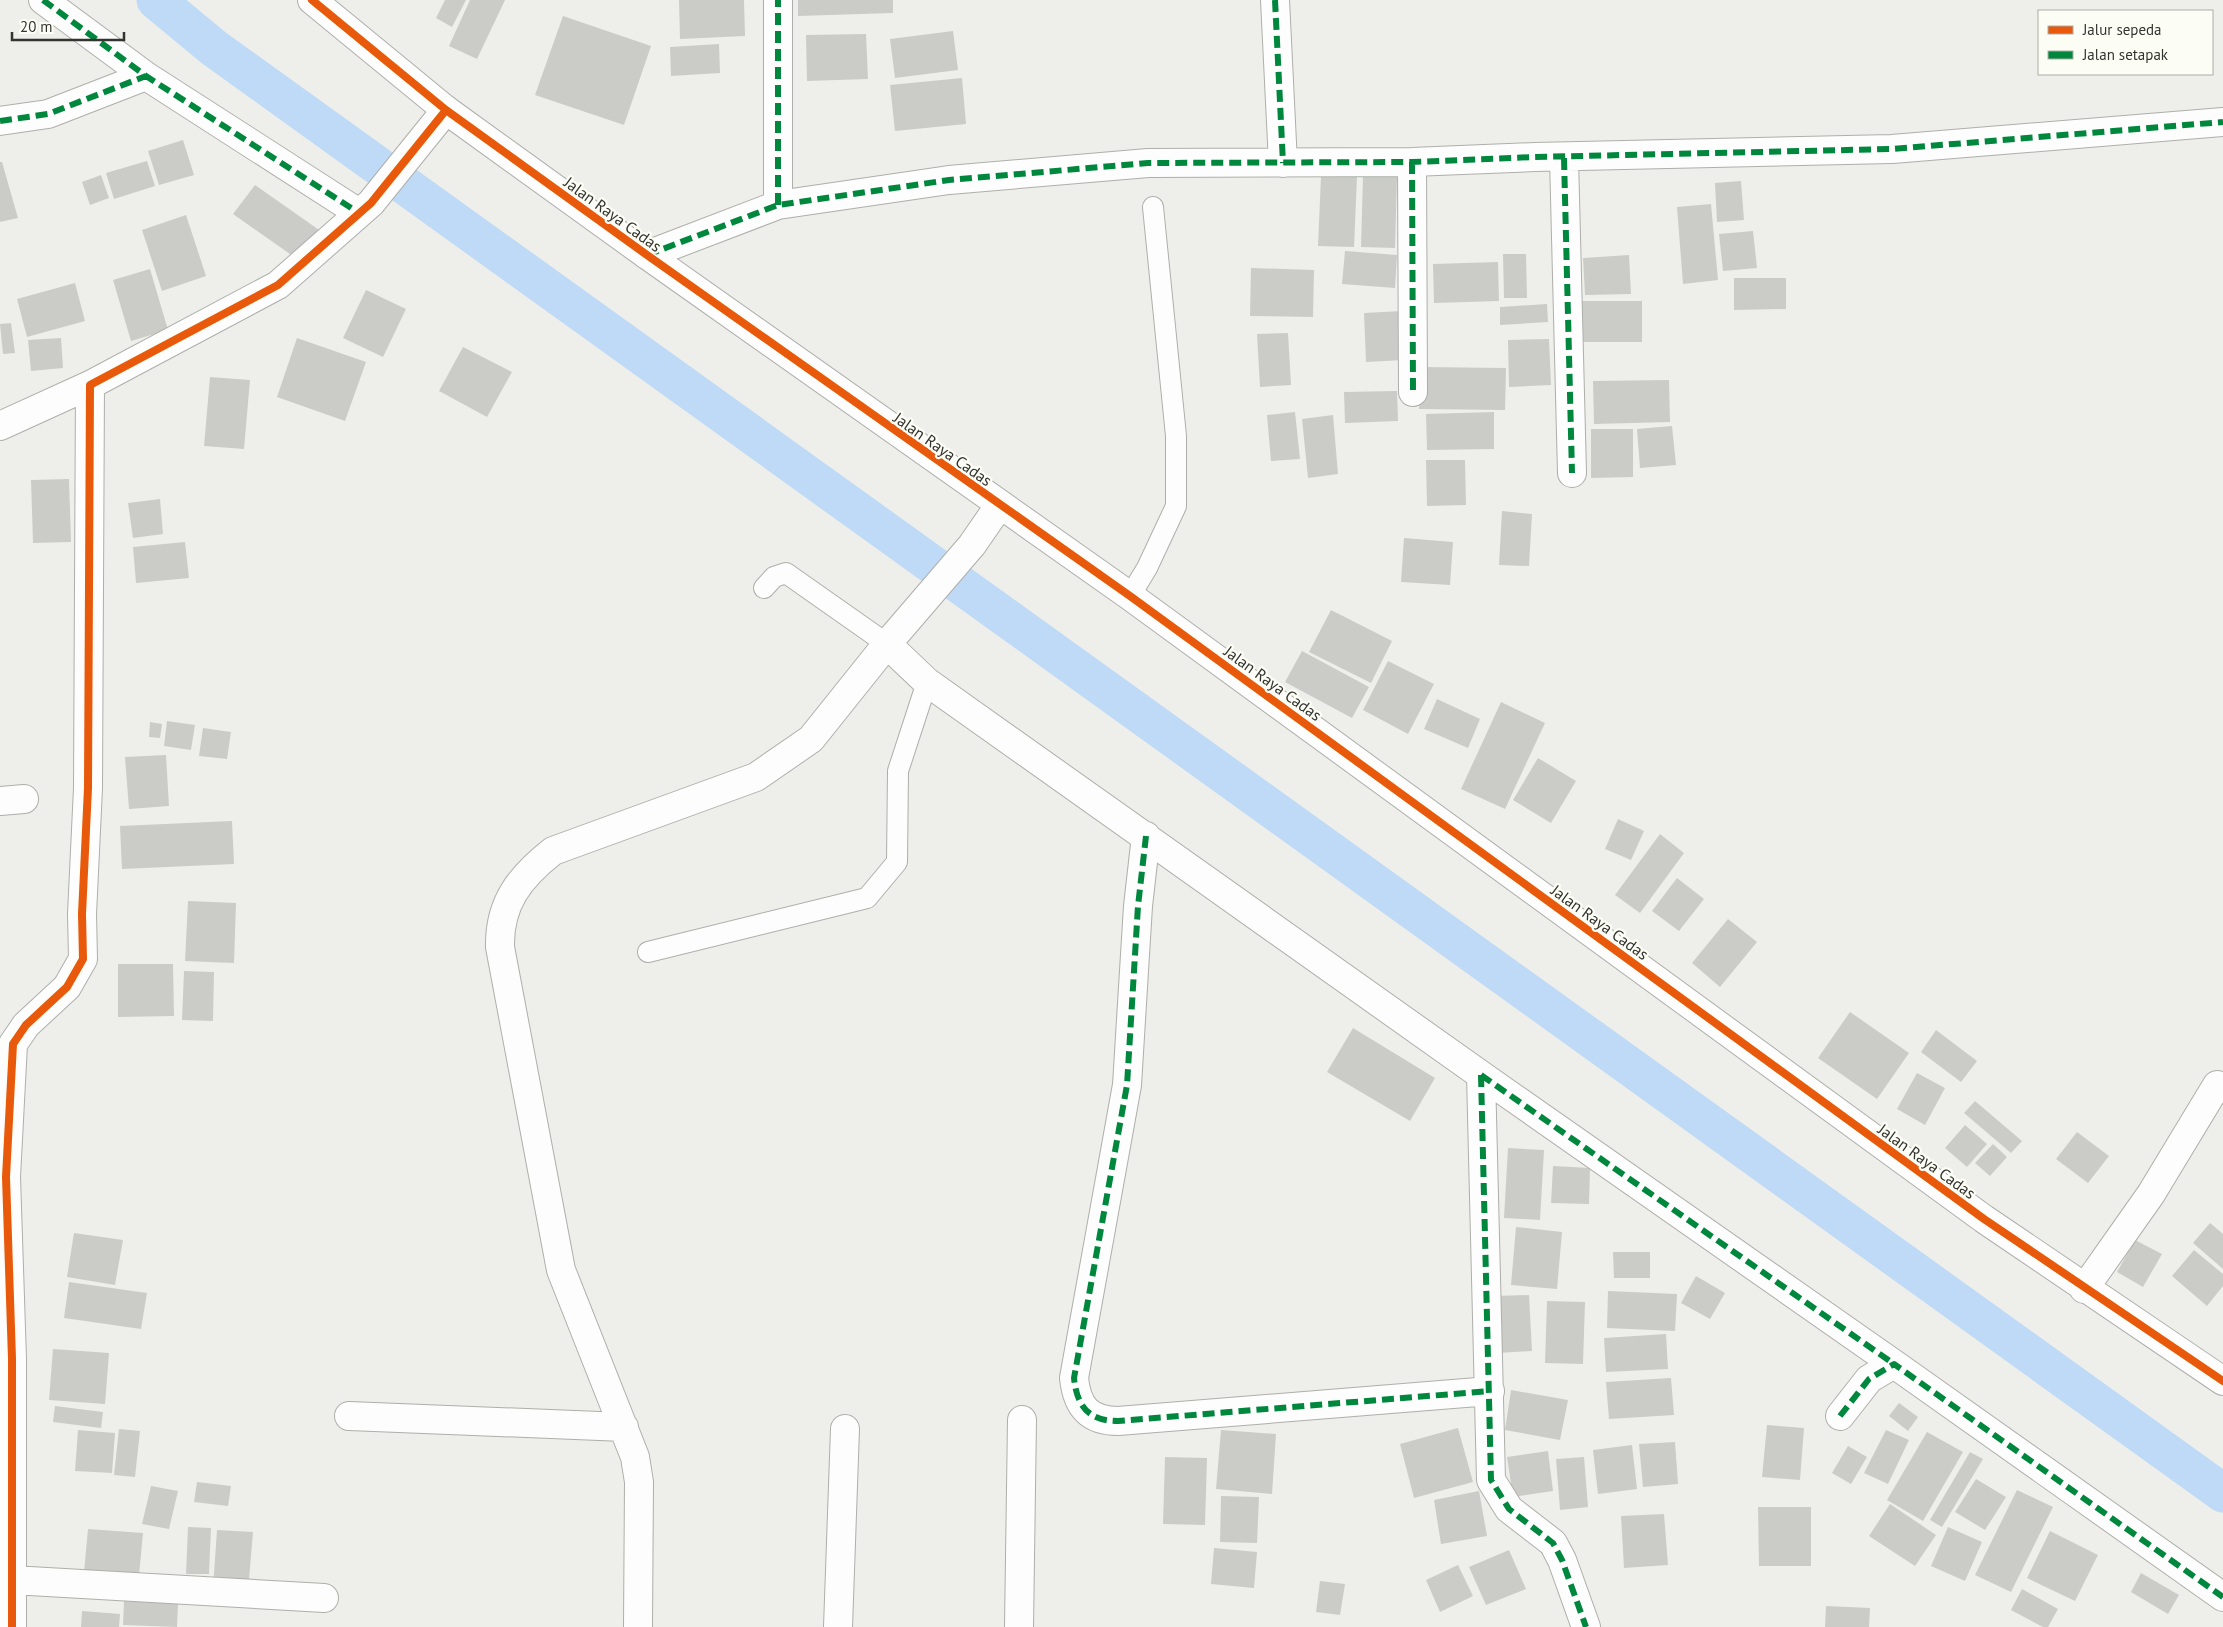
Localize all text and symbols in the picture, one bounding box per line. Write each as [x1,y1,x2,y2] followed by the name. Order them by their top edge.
[12,10,125,42] scale bar
[2038,10,2213,75] legend
[20,17,53,36] text: 20 m
[2082,20,2162,39] text: Jalur sepeda
[2082,45,2169,64] text: Jalan setapak
[560,171,666,256] street label: Jalan Raya Cadas
[889,407,996,490] street label: Jalan Raya Cadas
[1220,640,1326,725] street label: Jalan Raya Cadas
[1547,879,1653,964] street label: Jalan Raya Cadas
[1874,1118,1980,1203] street label: Jalan Raya Cadas

